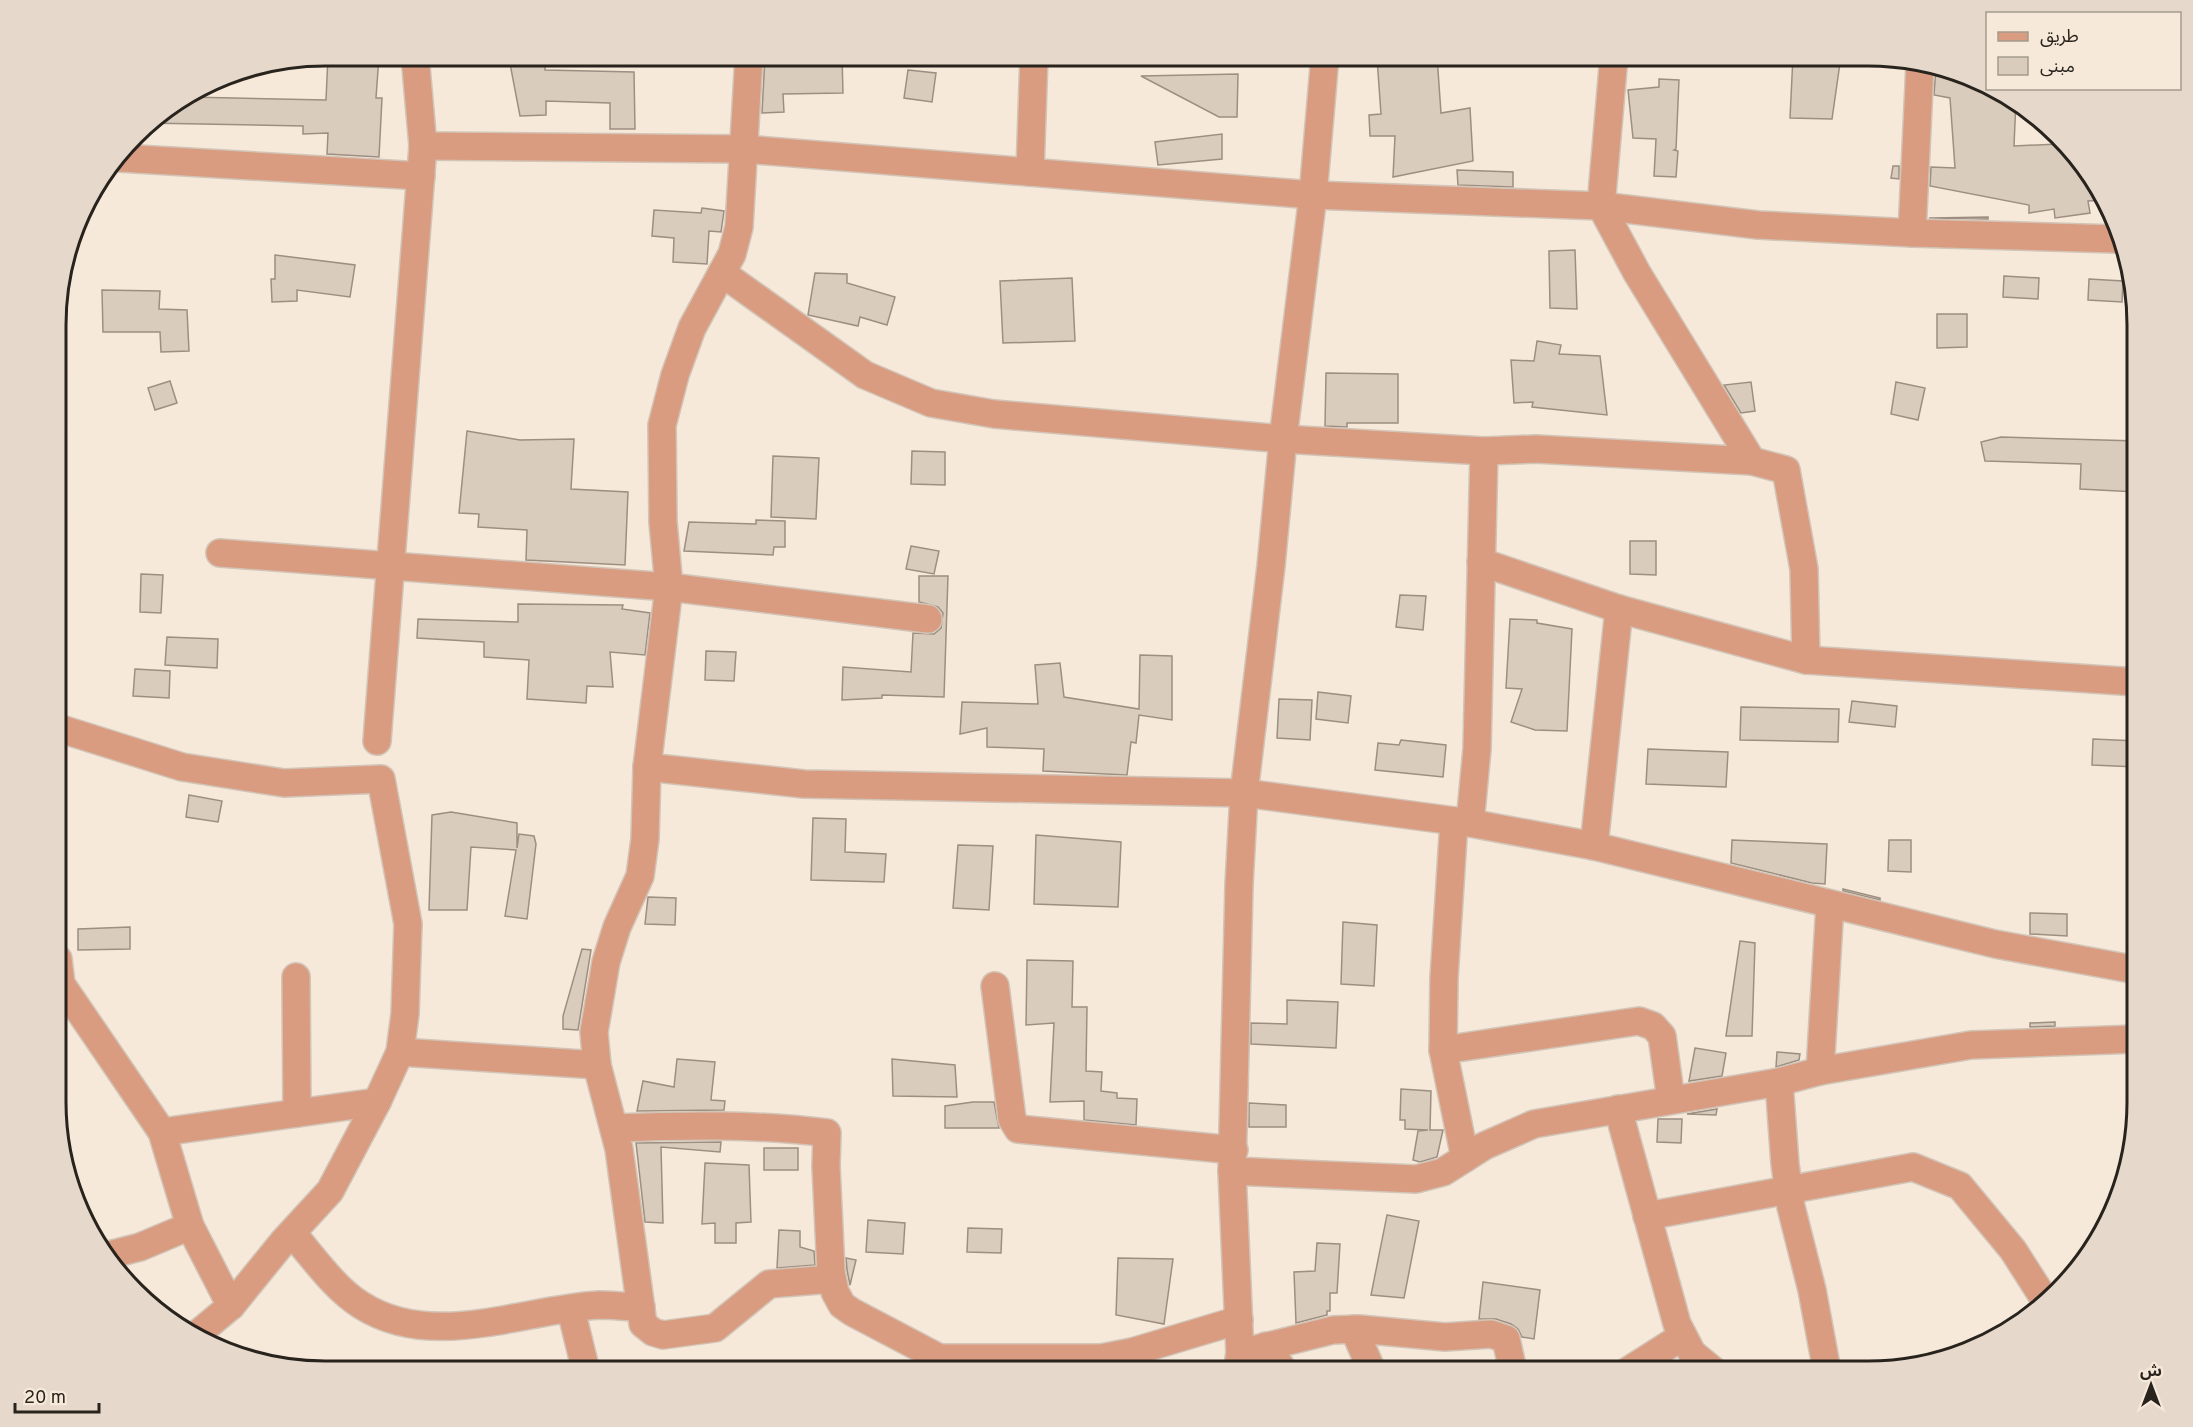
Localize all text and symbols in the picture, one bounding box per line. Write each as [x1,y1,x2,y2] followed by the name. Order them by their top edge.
[1986,12,2181,90] legend
[2040,26,2079,49] text: طريق
[2040,56,2075,79] text: مبنى
[2121,1355,2181,1415] north arrow
[2140,1362,2162,1382] text: ش
[15,1376,99,1414] scale bar
[24,1387,66,1410] text: 20 m

